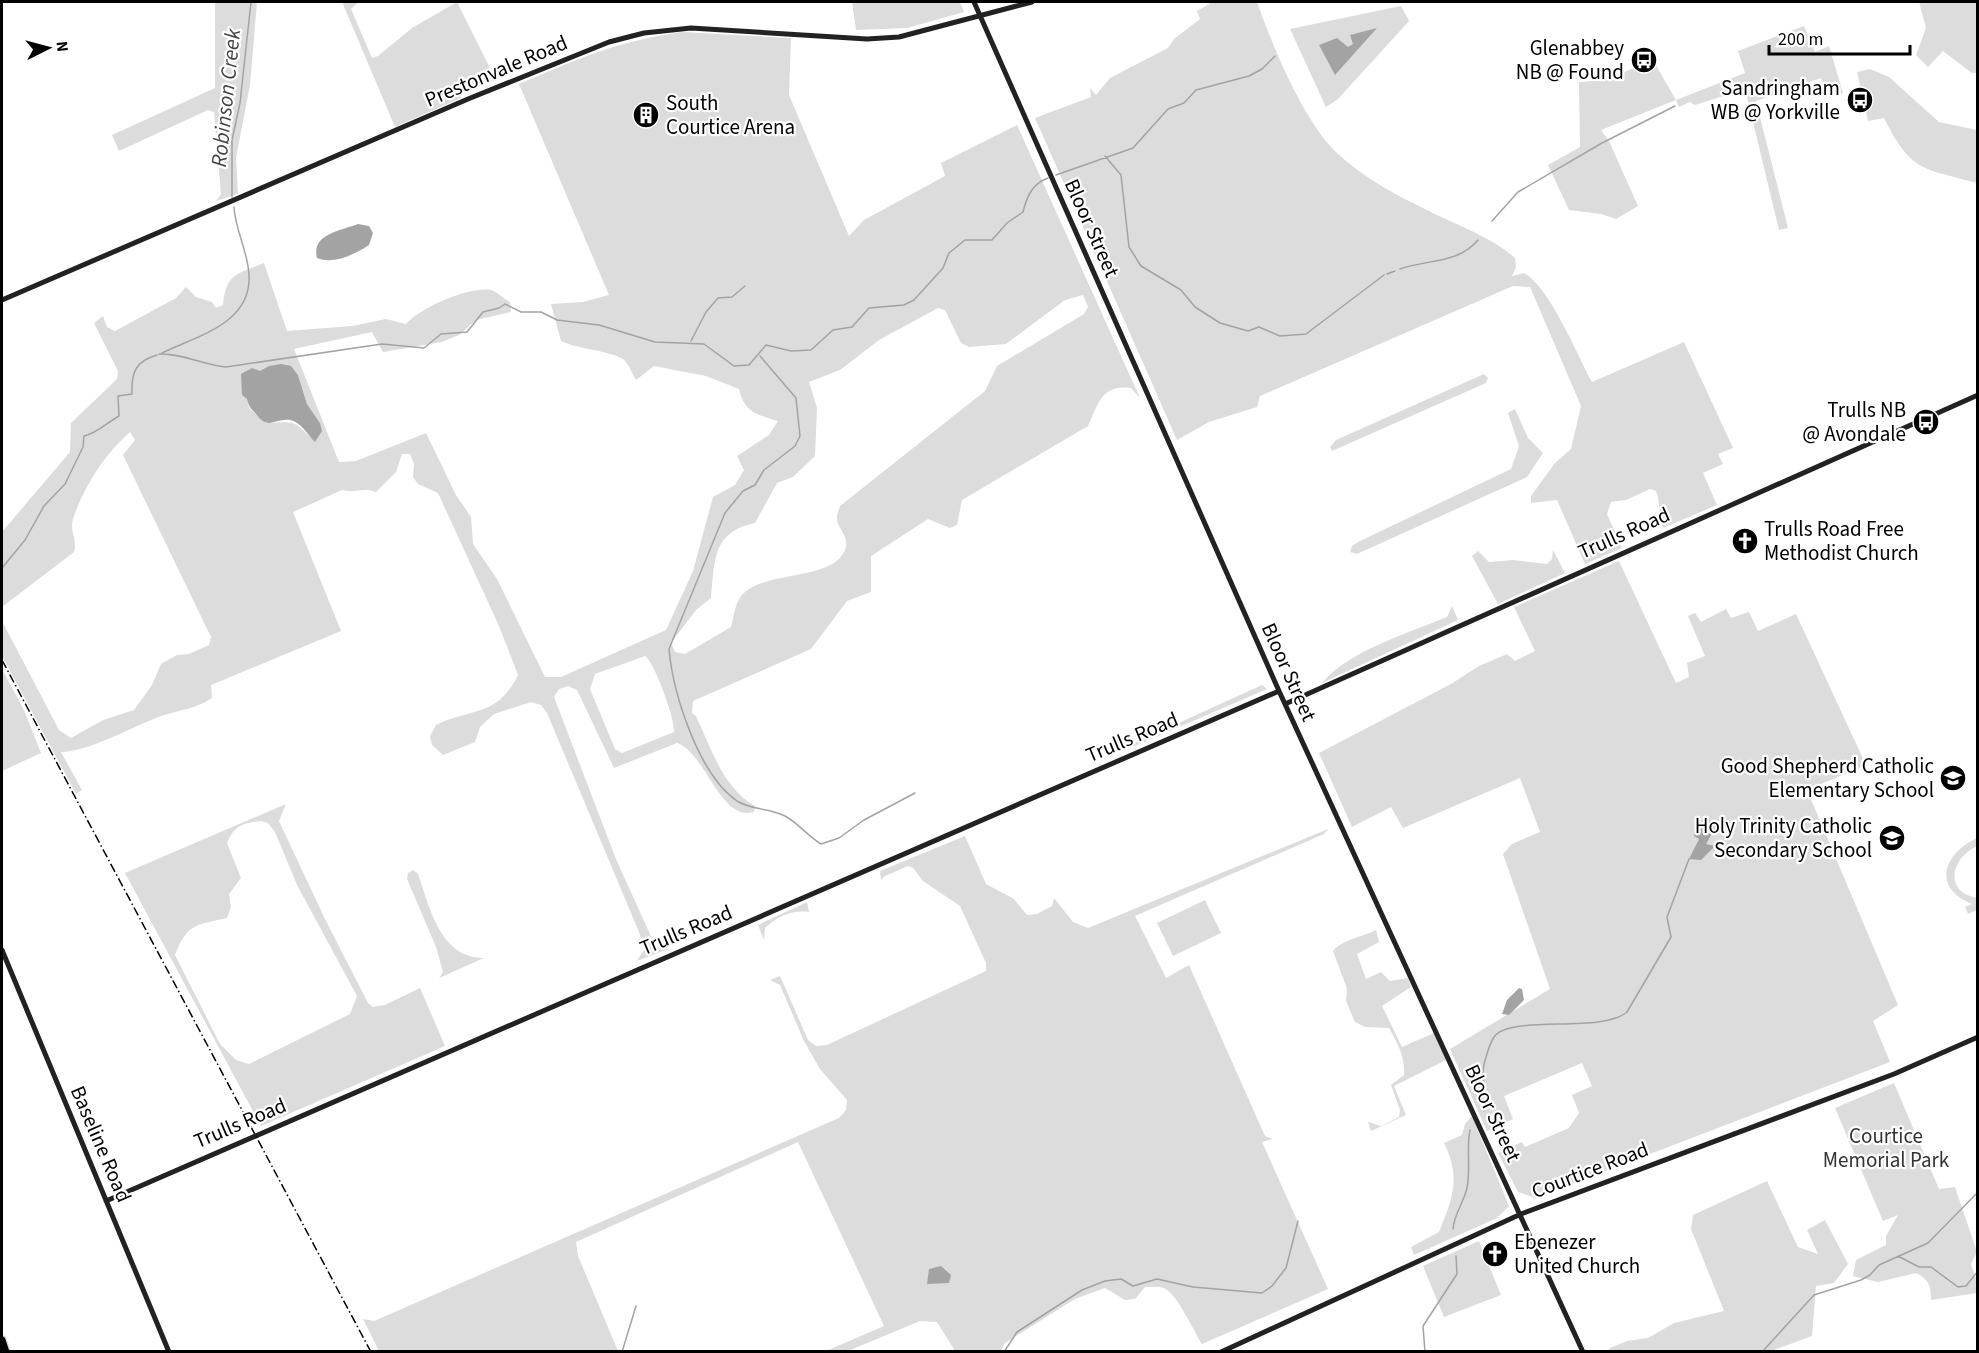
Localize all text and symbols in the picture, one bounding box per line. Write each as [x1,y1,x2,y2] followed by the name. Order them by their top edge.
[18,18,78,78] north arrow
[1769,18,1910,56] scale bar
[203,27,249,169] water label: Robinson Creek
[420,27,572,115] street label: Prestonvale Road
[1778,27,1823,52] text: 200 m
[1516,33,1624,87] place label: Glenabbey NB @ Found
[50,40,73,53] text: N
[1629,45,1659,75] bus stop icon: Glenabbey NB @ Found
[1711,73,1840,127] place label: Sandringham WB @ Yorkville
[1845,85,1875,115] bus stop icon: Sandringham WB @ Yorkville
[666,88,795,142] place label: South Courtice Arena
[631,100,661,130] building icon: South Courtice Arena
[1057,174,1127,282] street label: Bloor Street
[1802,395,1906,449] place label: Trulls NB @ Avondale
[1911,407,1941,437] bus stop icon: Trulls NB @ Avondale
[1573,499,1675,567] street label: Trulls Road
[1764,514,1919,568] place label: Trulls Road Free Methodist Church
[1730,526,1760,556] church icon: Trulls Road Free Methodist Church
[1254,618,1324,726] street label: Bloor Street
[1081,704,1183,770] street label: Trulls Road
[1721,751,1934,805] place label: Good Shepherd Catholic Elementary School
[1938,763,1968,793] school or university icon: Good Shepherd Catholic Elementary School
[1695,811,1872,865] place label: Holy Trinity Catholic Secondary School
[1877,823,1907,853] school or university icon: Holy Trinity Catholic Secondary School
[635,897,737,963] street label: Trulls Road
[1457,1059,1529,1167] street label: Bloor Street
[63,1081,139,1207] street label: Baseline Road
[189,1090,291,1156] street label: Trulls Road
[1823,1121,1950,1175] park label: Courtice Memorial Park
[1527,1134,1653,1206] street label: Courtice Road
[1514,1227,1640,1281] place label: Ebenezer United Church
[1480,1239,1510,1269] church icon: Ebenezer United Church

